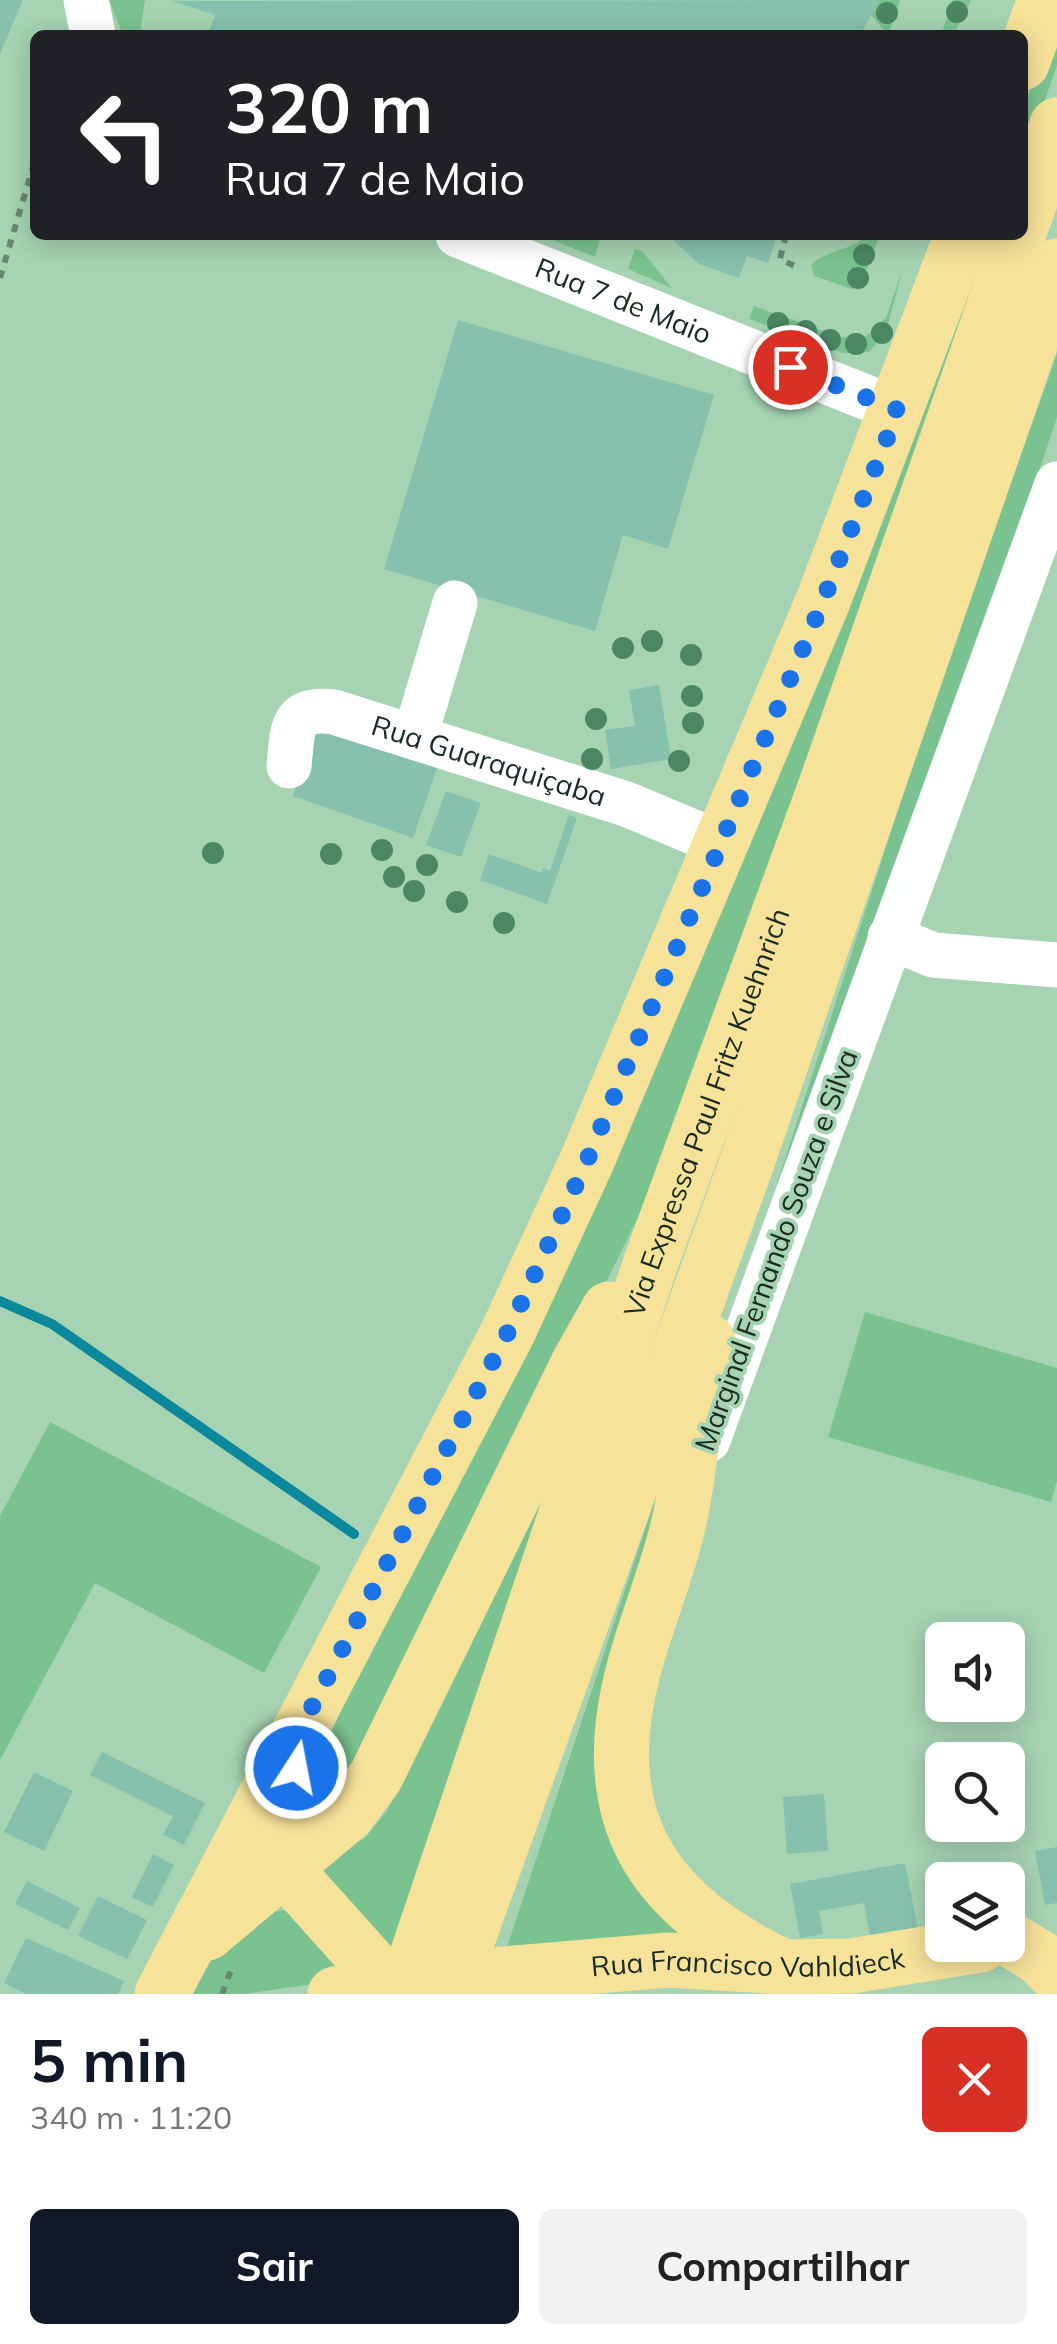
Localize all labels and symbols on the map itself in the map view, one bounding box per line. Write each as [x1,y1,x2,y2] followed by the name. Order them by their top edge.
[530,250,717,351] street label: Rua 7 de Maio
[748,325,833,410] pin
[367,707,610,814] street label: Rua Guaraquiçaba
[616,903,797,1322] street label: Via Expressa Paul Fritz Kuehnrich
[686,1044,865,1455] street label: Marginal Fernando Souza e Silva
[244,1716,348,1820] position arrow
[589,1939,908,1984] street label: Rua Francisco Vahldieck

